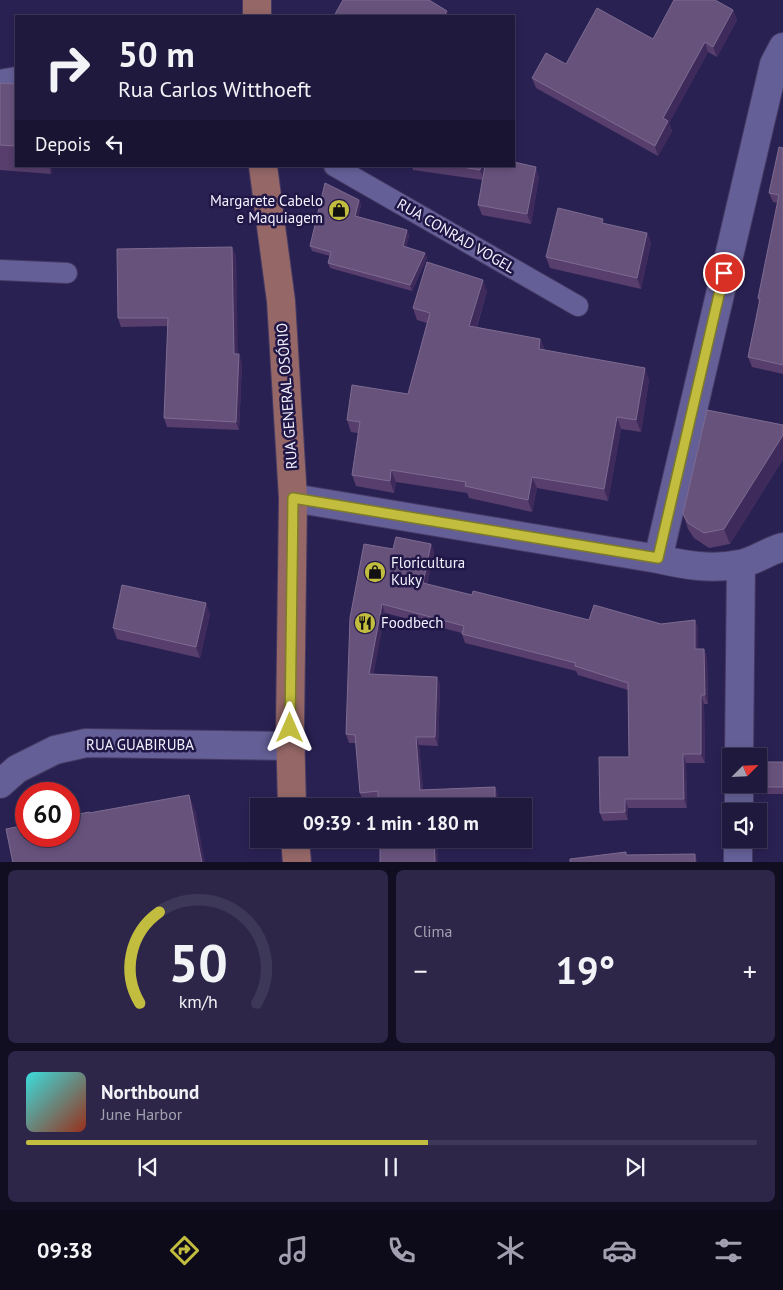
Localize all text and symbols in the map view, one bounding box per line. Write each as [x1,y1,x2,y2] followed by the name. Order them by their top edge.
[118,31,195,77] text: 50 m
[35,35,100,100] icon: right
[118,75,311,103] text: Rua Carlos Witthoeft
[101,130,129,158] icon: left
[35,132,91,156] text: Depois
[210,191,323,227] place label: Margarete Cabelo e Maquiagem
[394,194,519,277] street label: RUA CONRAD VOGEL
[327,198,351,222] shop icon: Margarete Cabelo e Maquiagem
[703,252,745,294] pin
[710,259,738,287] icon: arrive
[272,322,301,470] street label: RUA GENERAL OSÓRIO
[391,553,465,589] place label: Floricultura Kuky
[363,560,387,584] shop icon: Floricultura Kuky
[353,611,377,635] restaurant icon: Foodbech
[381,613,443,632] place label: Foodbech
[263,701,315,753] position arrow
[86,735,194,754] street label: RUA GUABIRUBA
[722,748,768,792] north arrow
[722,748,767,848] map controls
[15,782,80,847] speed limit sign: 60
[722,803,767,848] button: sound
[303,811,479,835] text: 09:39 · 1 min · 180 m
[414,921,453,941] text: Clima
[168,929,227,996] text: 50
[555,945,615,994] text: 19°
[414,952,428,989] text: −
[743,952,757,989] text: +
[178,990,217,1013] text: km/h
[101,1080,199,1104] text: Northbound
[101,1104,182,1124] text: June Harbor
[134,1153,162,1181] icon: previous
[377,1153,405,1181] icon: pause
[621,1153,649,1181] icon: next
[167,1233,202,1268] icon: directions
[276,1233,311,1268] icon: music
[384,1233,419,1268] icon: phone
[493,1233,528,1268] icon: climate
[602,1233,637,1268] icon: car
[711,1233,746,1268] icon: filters
[37,1236,93,1264] text: 09:38

